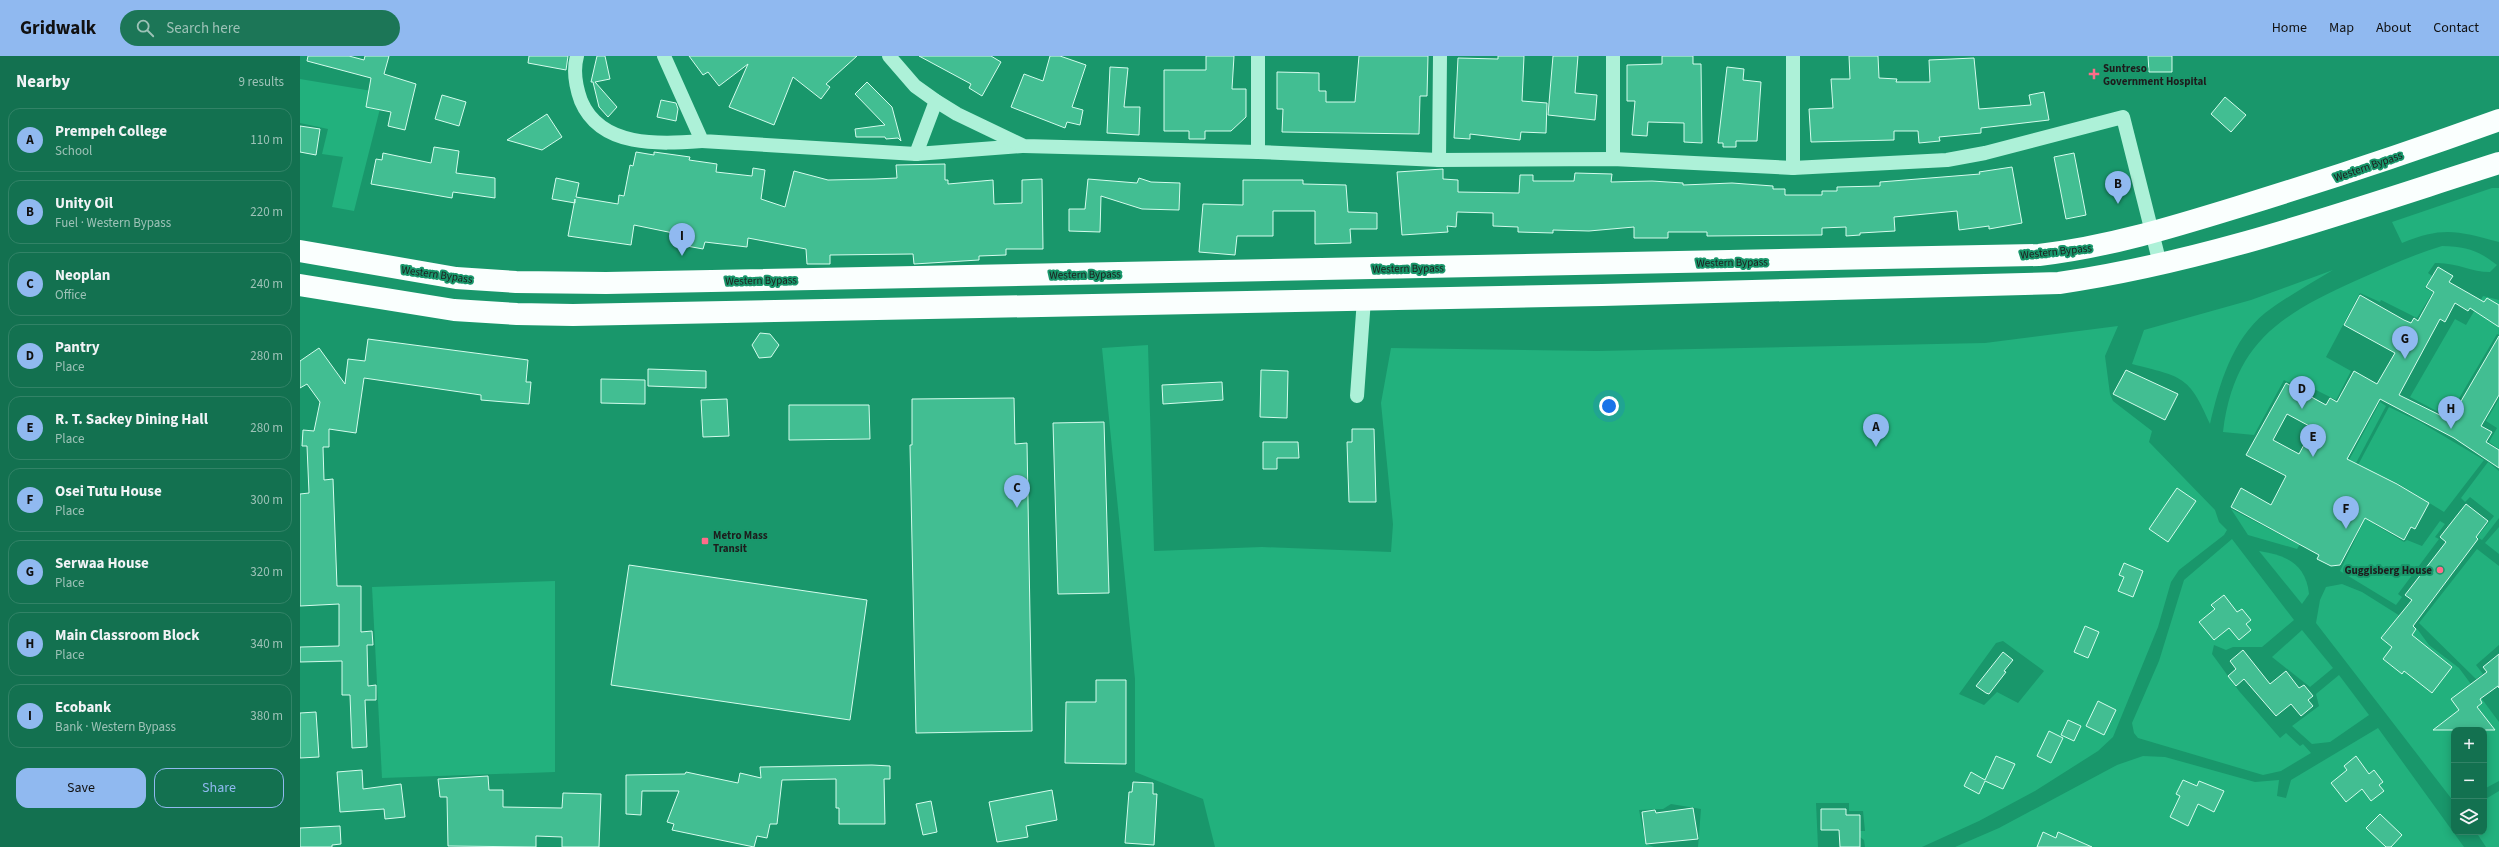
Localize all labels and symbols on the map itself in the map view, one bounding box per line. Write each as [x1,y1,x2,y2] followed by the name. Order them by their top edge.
[2103,61,2207,89] place label: Suntreso Government Hospital
[2088,68,2100,80] marker: Suntreso Government Hospital
[2332,148,2405,185] street label: Western Bypass
[2105,171,2131,204] pin: B
[669,223,695,256] pin: I
[2020,240,2093,263] street label: Western Bypass
[1696,254,1768,271] street label: Western Bypass
[1372,260,1444,277] street label: Western Bypass
[400,262,474,287] street label: Western Bypass
[1049,266,1121,283] street label: Western Bypass
[725,272,797,289] street label: Western Bypass
[2392,326,2418,359] pin: G
[2289,376,2315,409] pin: D
[1599,396,1619,416] your location
[2438,396,2464,429] pin: H
[1863,414,1889,447] pin: A
[2300,424,2326,457] pin: E
[1004,475,1030,508] pin: C
[2333,496,2359,529] pin: F
[713,528,768,556] place label: Metro Mass Transit
[700,536,710,546] marker: Metro Mass Transit
[2344,563,2432,578] place label: Guggisberg House
[2435,565,2445,575] marker: Guggisberg House

